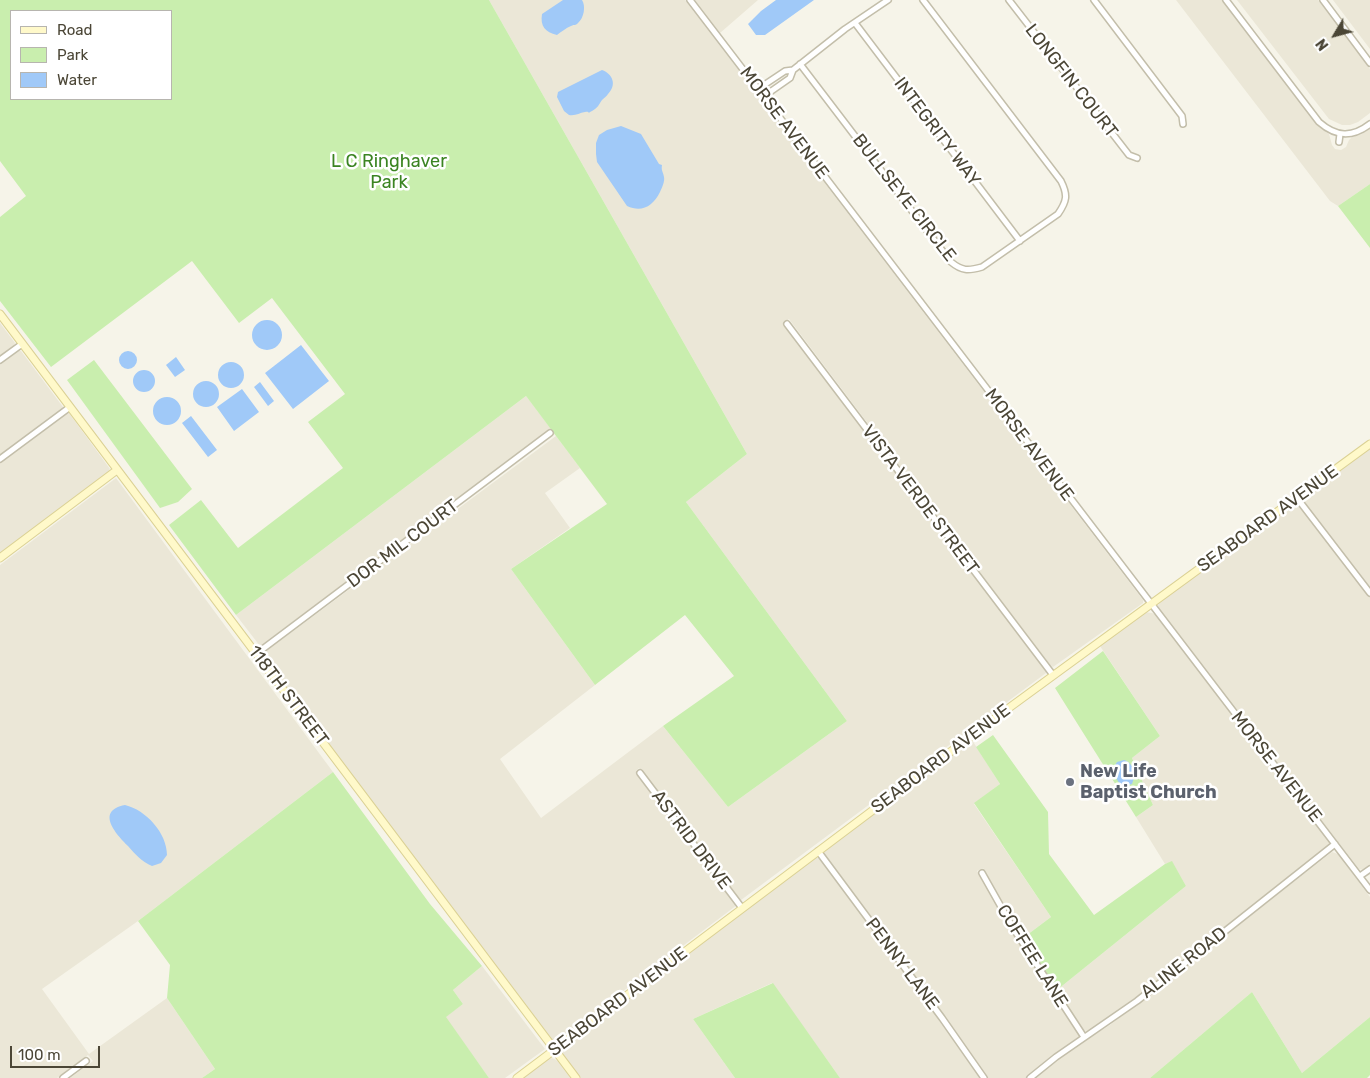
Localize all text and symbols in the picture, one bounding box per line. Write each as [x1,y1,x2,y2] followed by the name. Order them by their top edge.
[10,10,172,100] legend
[1310,10,1360,60] north arrow
[1020,20,1122,142] street label: LONGFIN COURT
[57,21,93,39] text: Road
[1313,35,1332,53] text: N
[57,46,88,64] text: Park
[735,63,833,183] street label: MORSE AVENUE
[57,71,97,89] text: Water
[889,73,985,191] street label: INTEGRITY WAY
[848,130,960,266] street label: BULLSEYE CIRCLE
[331,151,447,193] park label: L C Ringhaver Park
[980,385,1078,505] street label: MORSE AVENUE
[857,421,983,579] street label: VISTA VERDE STREET
[1193,461,1343,577] street label: SEABOARD AVENUE
[343,495,463,593] street label: DOR MIL COURT
[243,642,333,750] street label: 118TH STREET
[867,700,1015,818] street label: SEABOARD AVENUE
[1226,707,1326,827] street label: MORSE AVENUE
[1080,761,1217,804] place label: New Life Baptist Church
[1064,776,1076,788] marker: New Life Baptist Church
[647,786,735,894] street label: ASTRID DRIVE
[992,901,1072,1011] street label: COFFEE LANE
[861,914,943,1014] street label: PENNY LANE
[1137,923,1231,1003] street label: ALINE ROAD
[544,943,692,1061] street label: SEABOARD AVENUE
[12,1036,102,1068] scale bar
[18,1046,60,1064] text: 100 m

